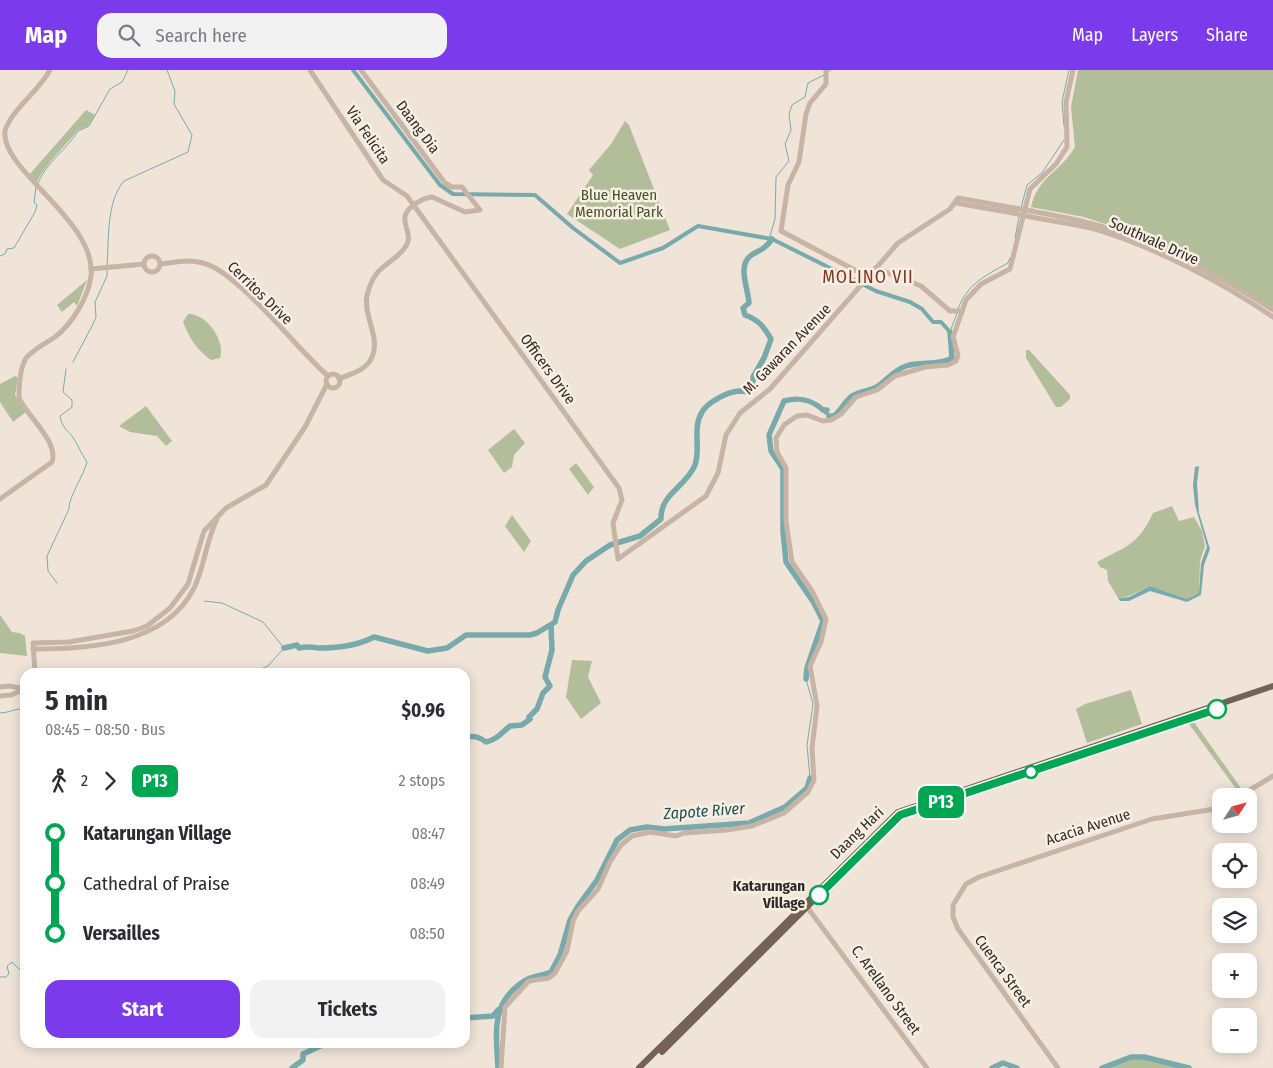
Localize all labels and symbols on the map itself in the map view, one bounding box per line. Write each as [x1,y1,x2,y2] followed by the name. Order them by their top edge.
[392,97,444,157] street label: Daang Dia
[342,103,394,167] street label: Via Felicita
[575,186,663,221] park label: Blue Heaven Memorial Park
[1106,213,1202,269] street label: Southvale Drive
[224,258,296,328] street label: Cerritos Drive
[822,266,914,288] district label: MOLINO VII
[739,300,835,398] street label: M. Gawaran Avenue
[517,330,579,408] street label: Officers Drive
[1207,699,1227,719] unlabelled marker
[1024,765,1038,779] unlabelled marker
[912,786,970,818] line badge: P13
[1212,788,1258,832] north arrow
[662,799,746,823] water label: Zapote River
[827,803,887,863] street label: Daang Hari
[1044,805,1132,849] street label: Acacia Avenue
[733,877,805,912] place label: Katarungan Village
[809,885,829,905] marker: Katarungan Village
[971,932,1035,1011] street label: Cuenca Street
[848,942,924,1038] street label: C. Arellano Street

